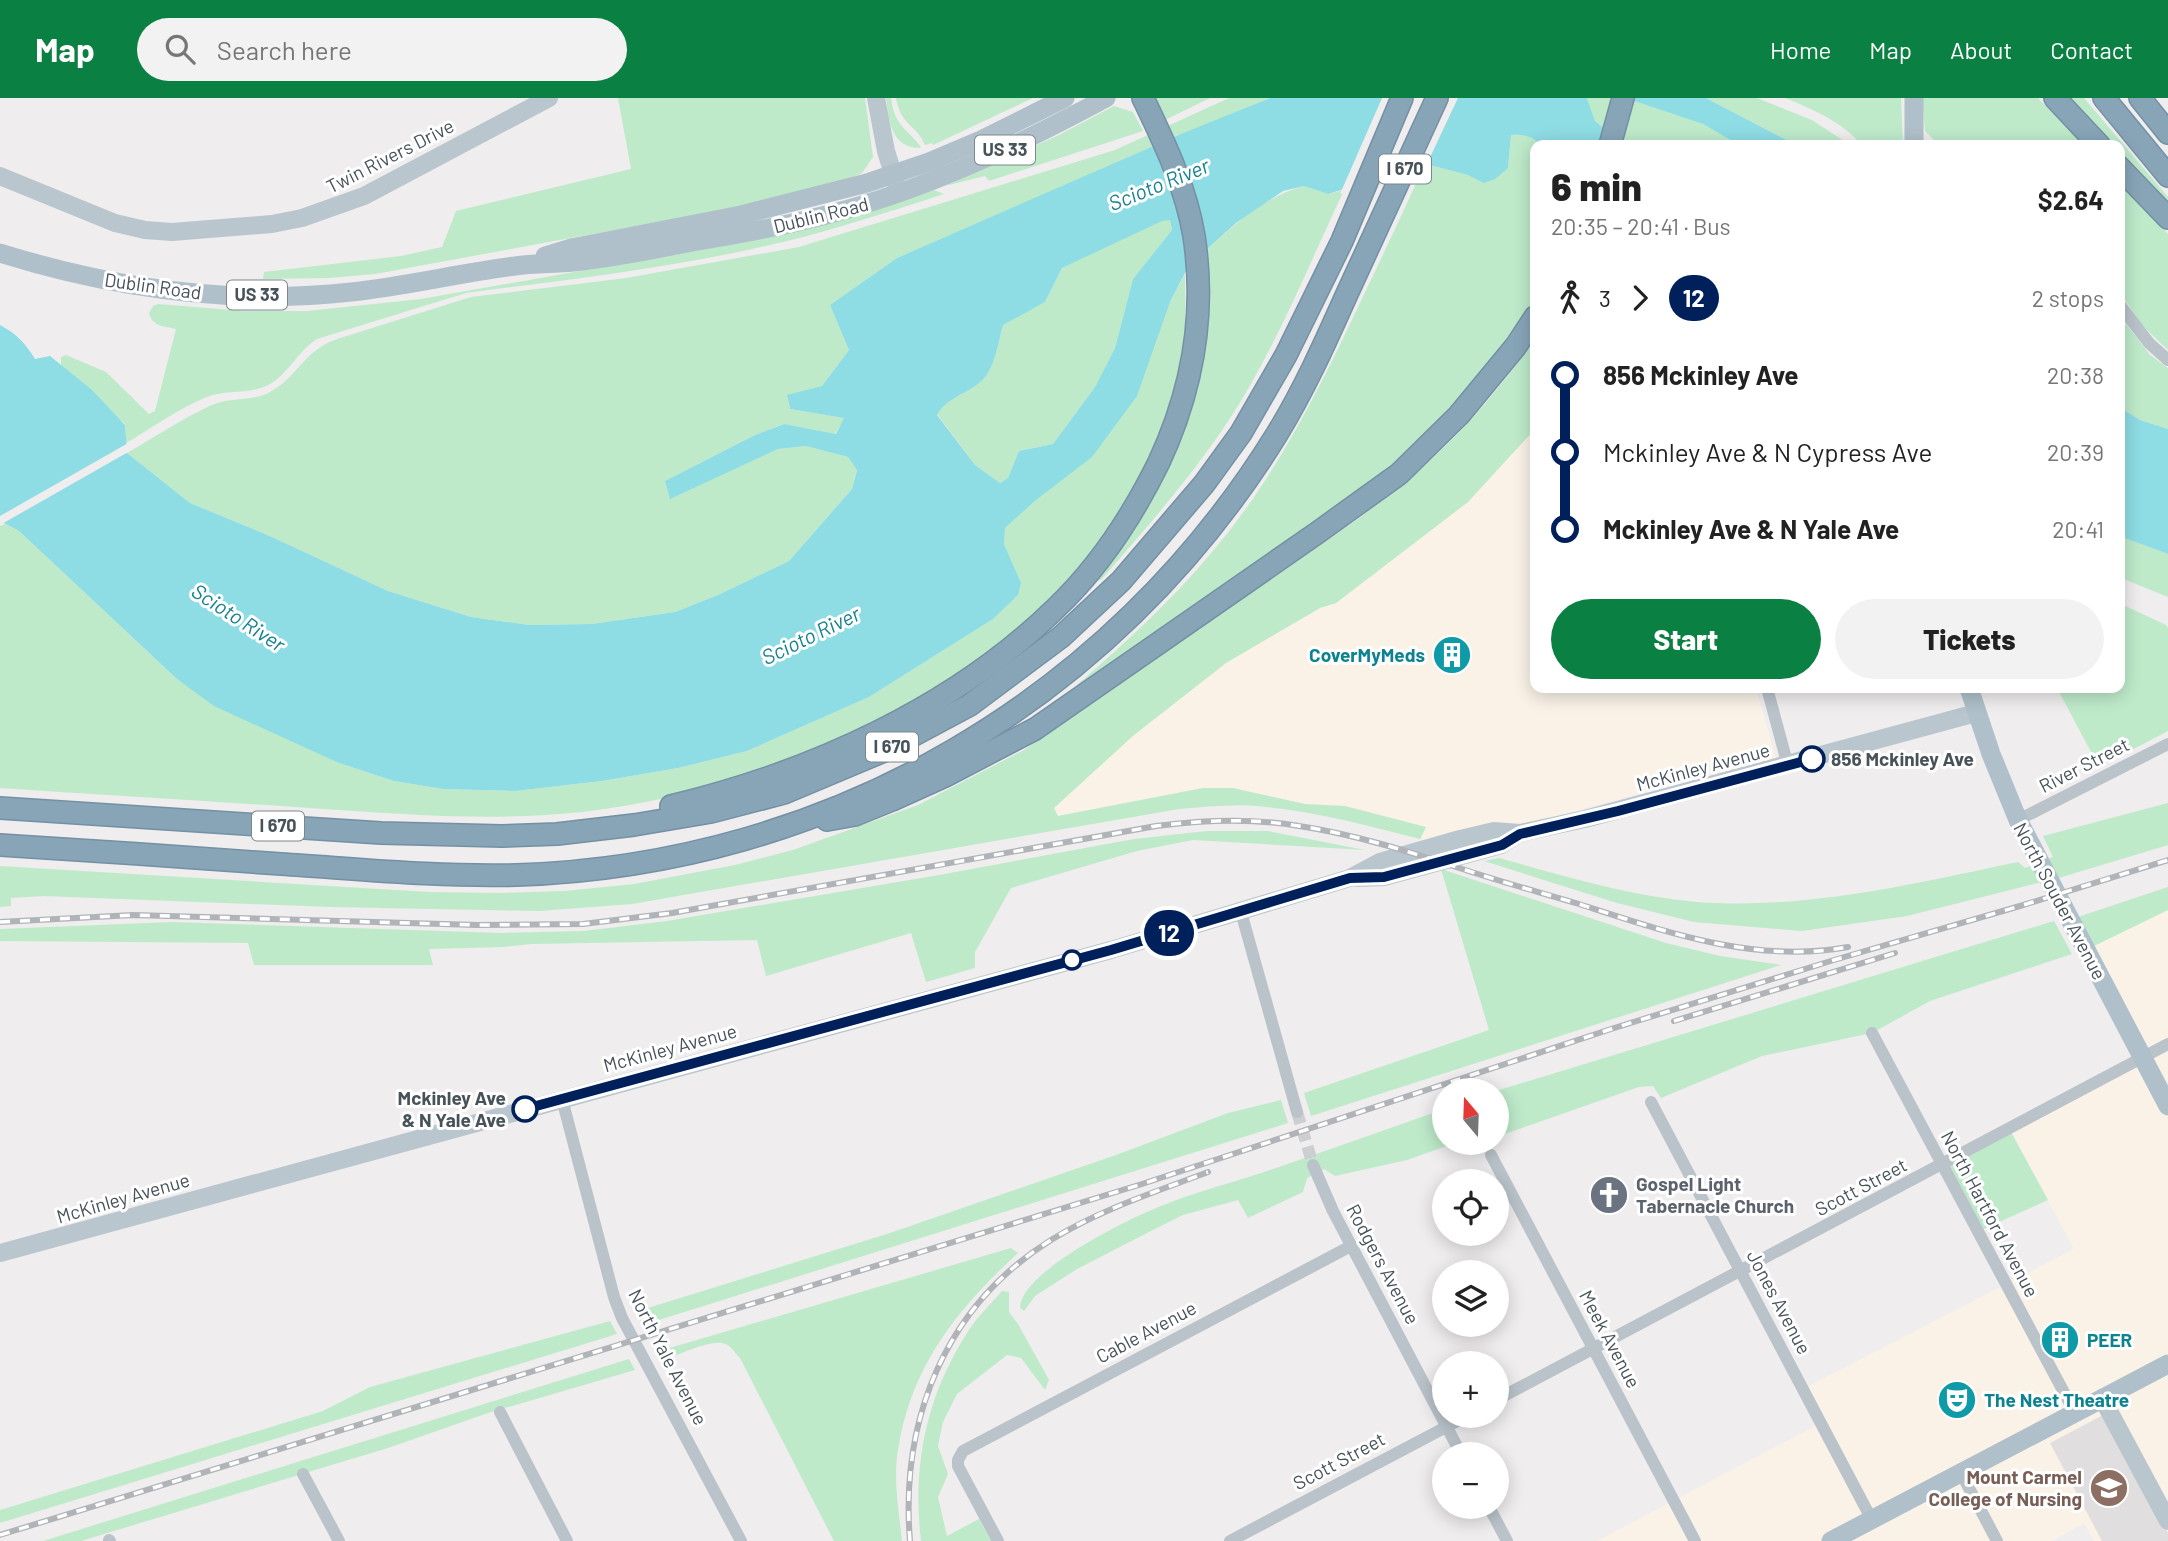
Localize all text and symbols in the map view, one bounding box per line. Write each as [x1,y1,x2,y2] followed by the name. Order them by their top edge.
[137,18,627,81] search box
[35,29,95,69] text: Map
[161,30,199,68] icon: search
[217,34,352,65] text: Search here
[1770,35,1831,64] text: Home
[1869,35,1912,64] text: Map
[1950,35,2012,64] text: About
[2050,35,2133,64] text: Contact
[322,113,457,198] street label: Twin Rivers Drive
[975,136,1035,164] road number: US 33
[1104,152,1213,215] water label: Scioto River
[1379,154,1431,184] road number: I 670
[1551,163,1642,209] text: 6 min
[2038,184,2104,215] text: $2.64
[771,192,871,237] street label: Dublin Road
[1551,212,1731,240] text: 20:35 – 20:41 · Bus
[103,267,203,304] street label: Dublin Road
[1551,279,1589,317] icon: walk
[1621,279,1659,317] icon: forward
[227,280,287,310] road number: US 33
[1683,283,1705,312] text: 12
[1599,284,1611,312] text: 3
[2032,284,2104,312] text: 2 stops
[1603,359,1799,390] text: 856 Mckinley Ave
[2047,361,2104,389] text: 20:38
[1603,436,1932,467] text: Mckinley Ave & N Cypress Ave
[2047,438,2104,466] text: 20:39
[1603,513,1899,544] text: Mckinley Ave & N Yale Ave
[2052,515,2104,543] text: 20:41
[187,577,291,656] water label: Scioto River
[1551,599,1821,679] button: Start
[1835,599,2104,679] button: Tickets
[757,600,864,669] water label: Scioto River
[1431,634,1473,676] building icon: CoverMyMeds
[1309,643,1425,666] place label: CoverMyMeds
[866,732,918,762] road number: I 670
[2035,732,2133,797] street label: River Street
[1634,738,1772,795] street label: McKinley Avenue
[1799,746,1825,772] marker: 856 Mckinley Ave
[1831,747,1974,770] place label: 856 Mckinley Ave
[252,812,304,840] road number: I 670
[2009,818,2112,983] street label: North Souder Avenue
[1138,910,1200,956] line badge: 12
[1158,918,1180,947] text: 12
[1062,950,1082,970] unlabelled marker
[601,1019,739,1076] street label: McKinley Avenue
[1432,1078,1508,1155] north arrow
[1432,1078,1509,1519] map controls
[398,1086,506,1131] place label: Mckinley Ave & N Yale Ave
[512,1096,538,1122] marker: Mckinley Ave & N Yale Ave
[1937,1127,2044,1301] street label: North Hartford Avenue
[1811,1153,1911,1220] street label: Scott Street
[54,1168,192,1228] street label: McKinley Avenue
[1432,1169,1509,1246] button: locate
[1636,1172,1794,1217] place label: Gospel Light Tabernacle Church
[1588,1174,1630,1216] church icon: Gospel Light Tabernacle Church
[1342,1200,1425,1328] street label: Rodgers Avenue
[1742,1246,1817,1358] street label: Jones Avenue
[1432,1260,1509,1337] button: layers
[624,1285,713,1429] street label: North Yale Avenue
[1575,1286,1646,1392] street label: Meek Avenue
[1092,1296,1200,1368] street label: Cable Avenue
[2039,1319,2081,1361] building icon: PEER
[2087,1328,2132,1351] place label: PEER
[1432,1351,1509,1428] button: +
[1936,1379,1978,1421] theatre icon: The Nest Theatre
[1984,1388,2129,1411] place label: The Nest Theatre
[1289,1427,1389,1494] street label: Scott Street
[1432,1442,1509,1519] button: −
[1929,1465,2082,1510] place label: Mount Carmel College of Nursing
[2088,1467,2130,1509] school or university icon: Mount Carmel College of Nursing

